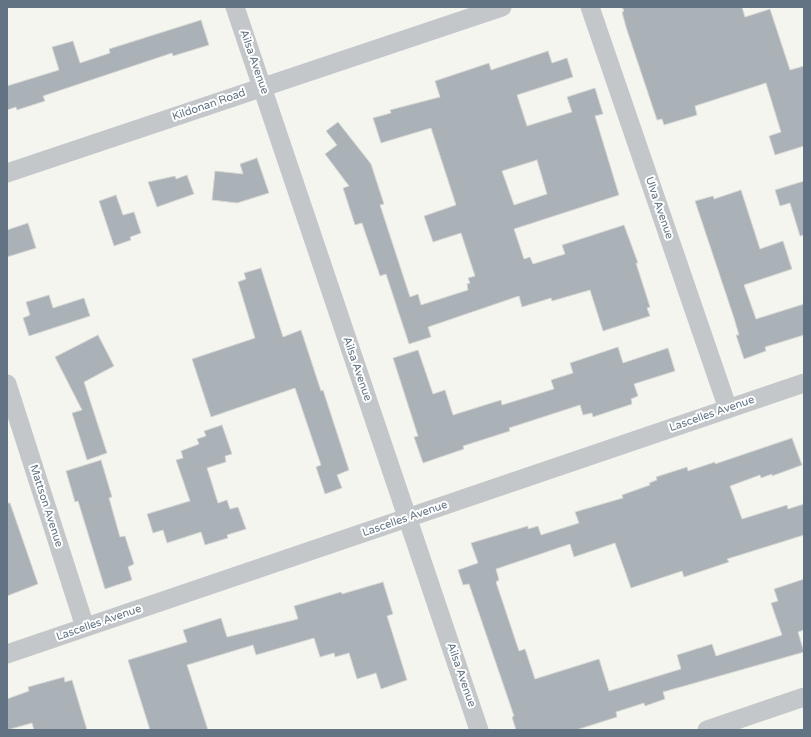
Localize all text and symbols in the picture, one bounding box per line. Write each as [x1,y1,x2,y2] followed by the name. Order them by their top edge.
[237,28,271,96] street label: Ailsa Avenue
[171,86,247,124] street label: Kildonan Road
[642,175,676,241] street label: Ulva Avenue
[340,335,374,403] street label: Ailsa Avenue
[668,393,756,435] street label: Lascelles Avenue
[26,463,66,549] street label: Mattson Avenue
[361,498,449,540] street label: Lascelles Avenue
[55,602,143,644] street label: Lascelles Avenue
[444,641,478,709] street label: Ailsa Avenue

